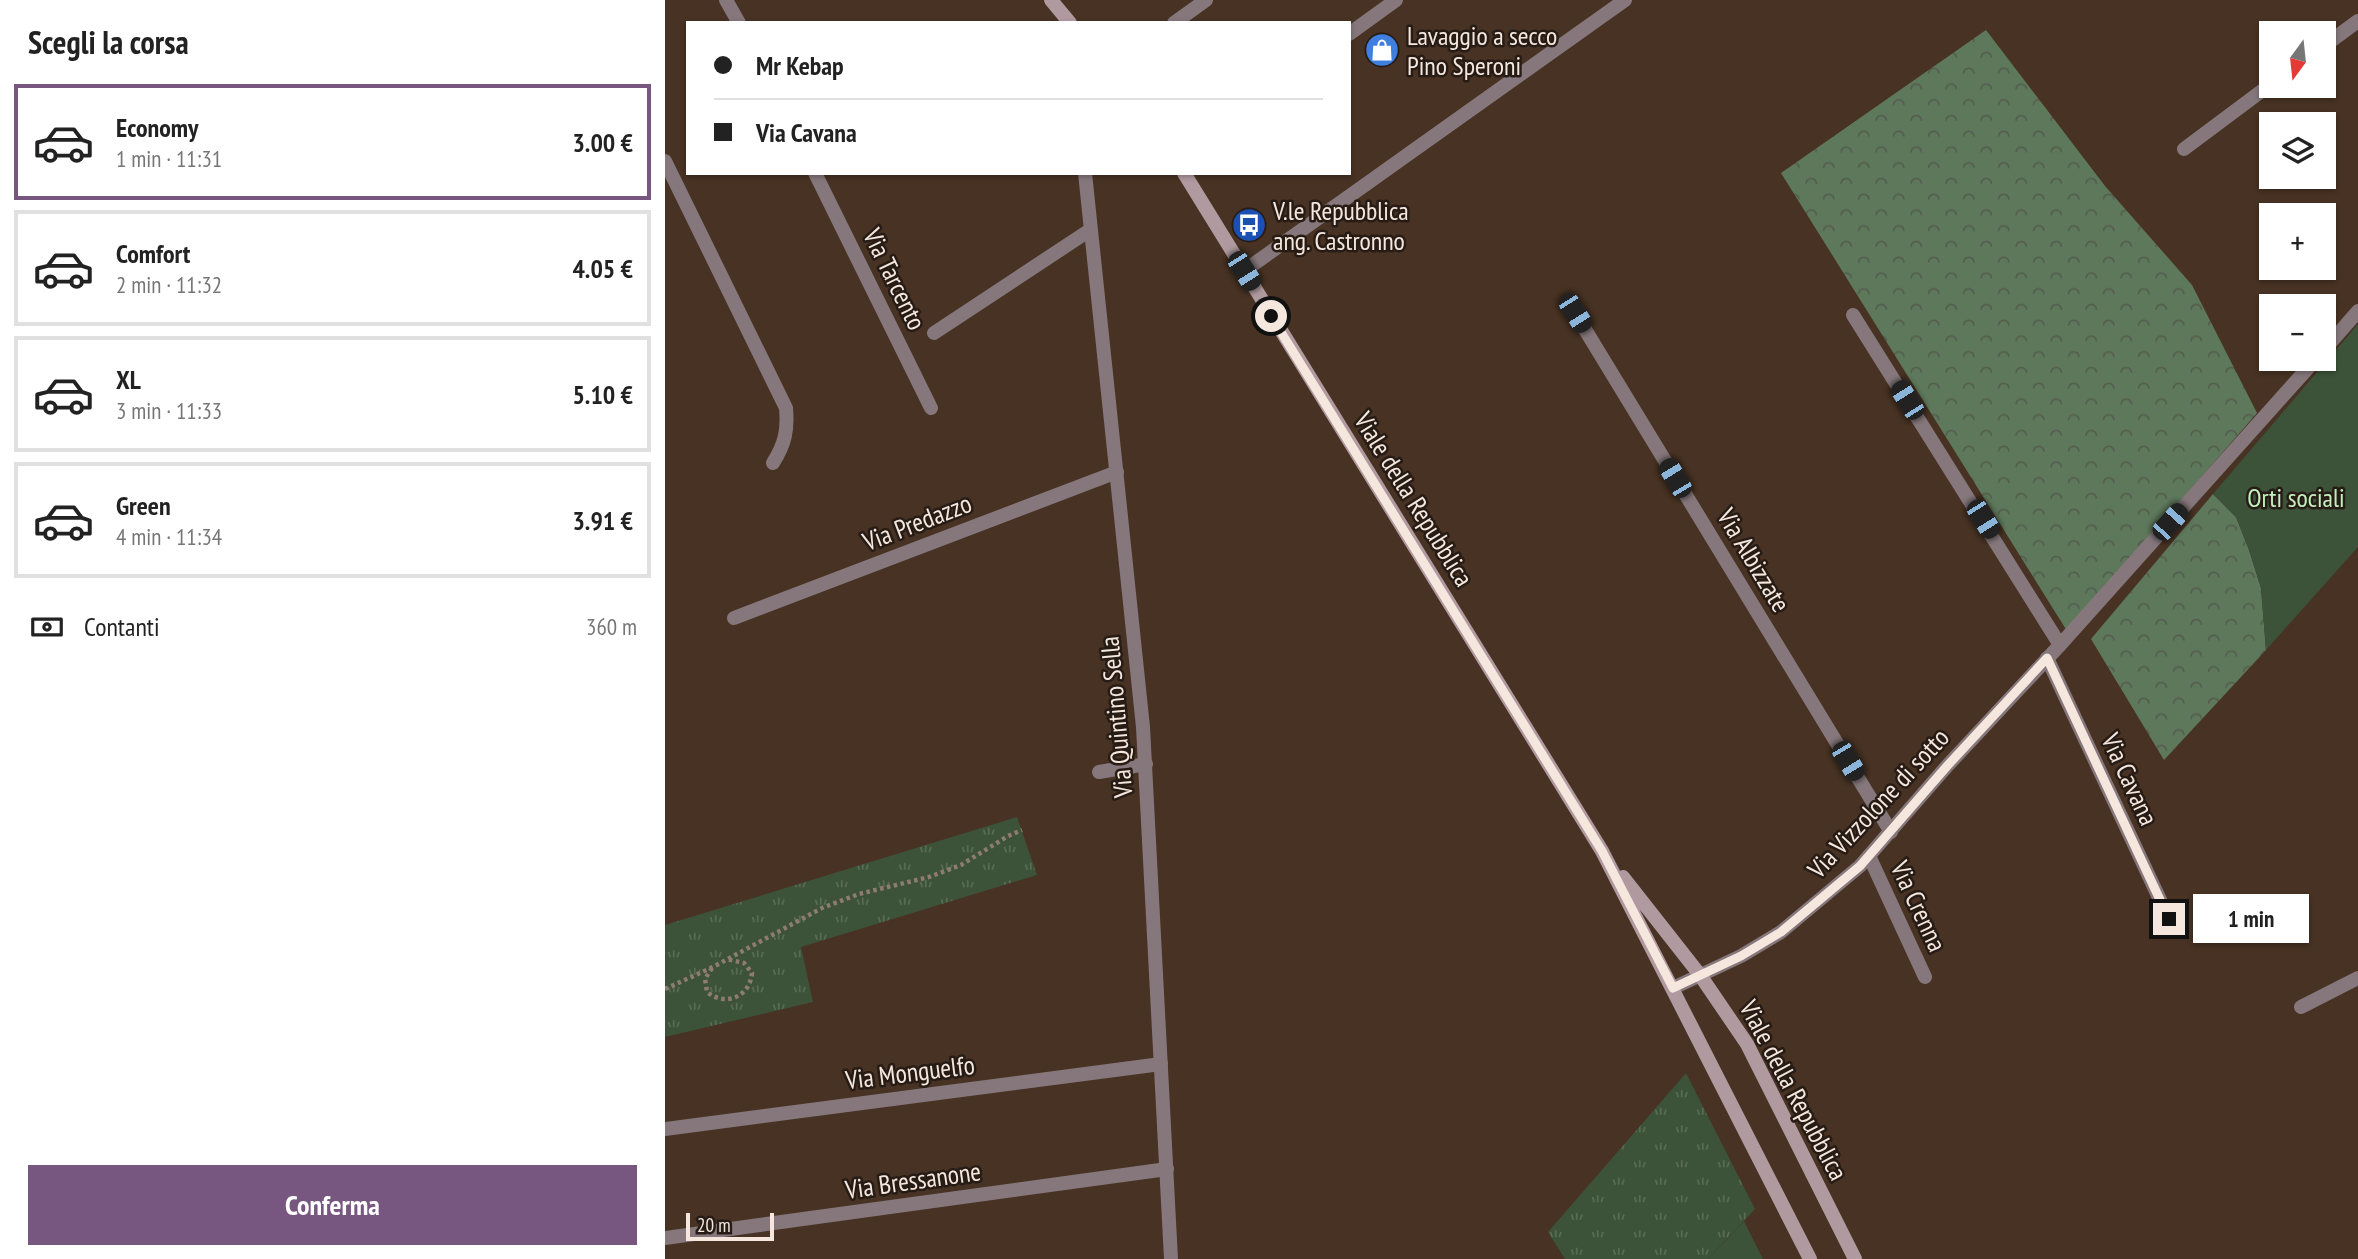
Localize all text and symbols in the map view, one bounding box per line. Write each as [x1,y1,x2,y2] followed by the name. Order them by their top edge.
[1407,19,1557,82] place label: Lavaggio a secco Pino Speroni
[28,21,189,63] text: Scegli la corsa
[2259,21,2336,98] north arrow
[2259,21,2336,371] map controls
[1363,31,1401,69] shop icon: Lavaggio a secco Pino Speroni
[756,49,844,82] text: Mr Kebap
[32,111,95,174] icon: car
[116,111,198,144] text: Economy
[2259,112,2336,189] button: layers
[756,116,857,149] text: Via Cavana
[572,126,633,159] text: 3.00 €
[116,144,222,173] text: 1 min · 11:31
[1272,194,1409,257] place label: V.le Repubblica ang. Castronno
[2259,203,2336,280] button: +
[1230,206,1268,244] bus stop icon: V.le Repubblica ang. Castronno
[856,222,934,335] street label: Via Tarcento
[32,237,95,300] icon: car
[116,237,190,270] text: Comfort
[1224,248,1265,294] car
[572,252,633,285] text: 4.05 €
[116,270,222,299] text: 2 min · 11:32
[1555,290,1596,336] car
[2259,294,2336,371] button: −
[1255,300,1287,332] route start
[32,363,95,426] icon: car
[116,363,141,396] text: XL
[1887,377,1928,423] car
[572,378,633,411] text: 5.10 €
[116,396,222,425] text: 3 min · 11:33
[1347,405,1481,592] street label: Viale della Repubblica
[1656,455,1695,501] car
[2247,481,2345,514] park label: Orti sociali
[857,486,976,558] street label: Via Predazzo
[32,489,95,552] icon: car
[116,489,171,522] text: Green
[1963,496,2004,542] car
[2149,499,2192,545] car
[1710,501,1798,618] street label: Via Albizzate
[572,504,633,537] text: 3.91 €
[116,522,222,551] text: 4 min · 11:34
[28,608,66,646] icon: cash
[84,610,160,643] text: Contanti
[586,612,637,641] text: 360 m
[1093,635,1140,800] street label: Via Quintino Sella
[1799,721,1956,886] street label: Via Vizzolone di sotto
[2094,727,2166,830] street label: Via Cavana
[1829,738,1868,784] car
[1883,854,1954,957] street label: Via Crenna
[2193,894,2309,944] callout: 1 min
[2153,903,2185,935] route end
[2228,904,2274,933] text: 1 min
[1732,993,1855,1186] street label: Viale della Repubblica
[843,1048,976,1096] street label: Via Monguelfo
[842,1154,983,1206] street label: Via Bressanone
[28,1165,637,1245] button: Conferma
[686,1210,773,1242] scale bar
[697,1213,731,1237] text: 20 m

